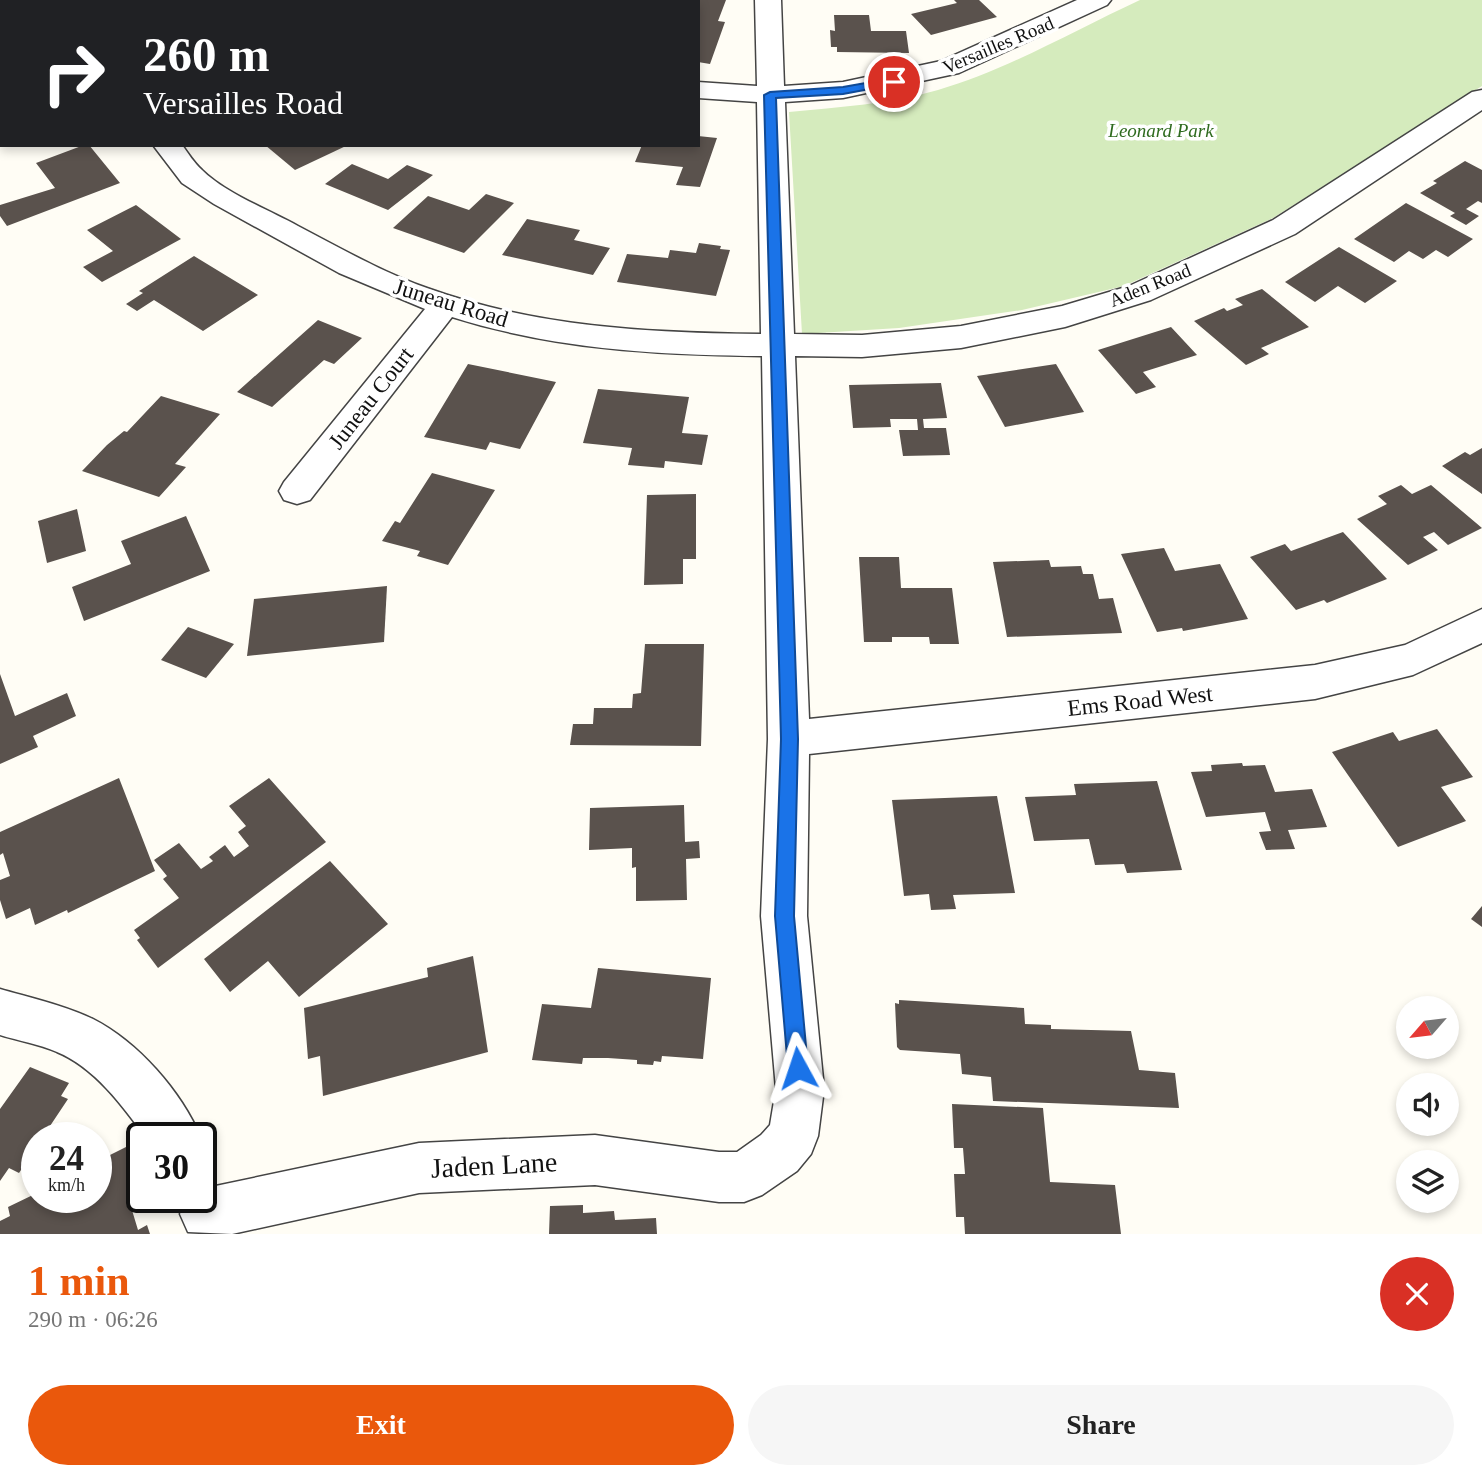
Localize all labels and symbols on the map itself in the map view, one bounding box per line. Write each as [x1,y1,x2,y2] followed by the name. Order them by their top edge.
[939,12,1057,78] street label: Versailles Road
[864,52,924,112] pin
[1107,120,1214,141] park label: Leonard Park
[1106,259,1194,311] street label: Aden Road
[391,274,512,332] street label: Juneau Road
[324,342,419,454] street label: Juneau Court
[1066,681,1214,721] street label: Ems Road West
[1396,996,1460,1059] north arrow
[761,1031,835,1105] position arrow
[126,1122,217,1213] speed limit sign: 30
[430,1146,558,1184] street label: Jaden Lane

